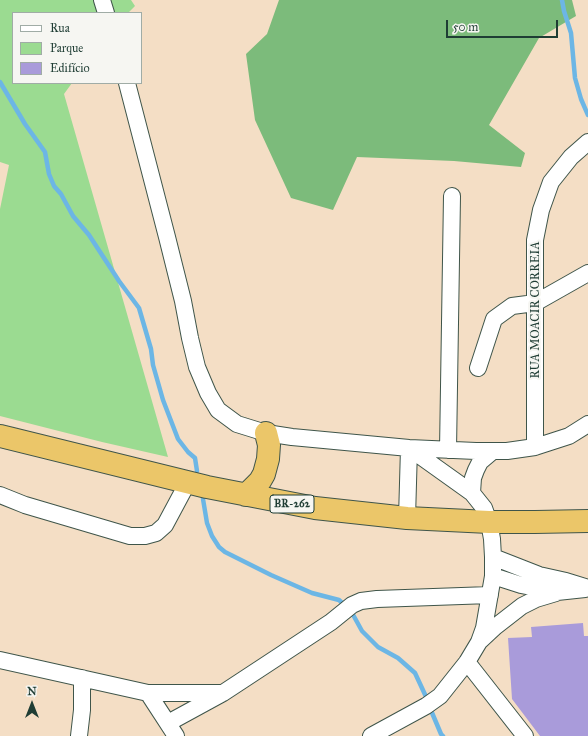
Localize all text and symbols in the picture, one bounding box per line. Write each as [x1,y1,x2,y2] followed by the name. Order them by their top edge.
[12,12,142,84] legend
[448,12,560,38] scale bar
[453,20,478,34] text: 50 m
[50,21,70,35] text: Rua
[50,41,83,55] text: Parque
[50,61,90,75] text: Edifício
[529,241,543,379] street label: RUA MOACIR CORREIA
[270,495,314,513] road number: BR-262
[12,684,52,724] north arrow
[27,685,37,698] text: N

